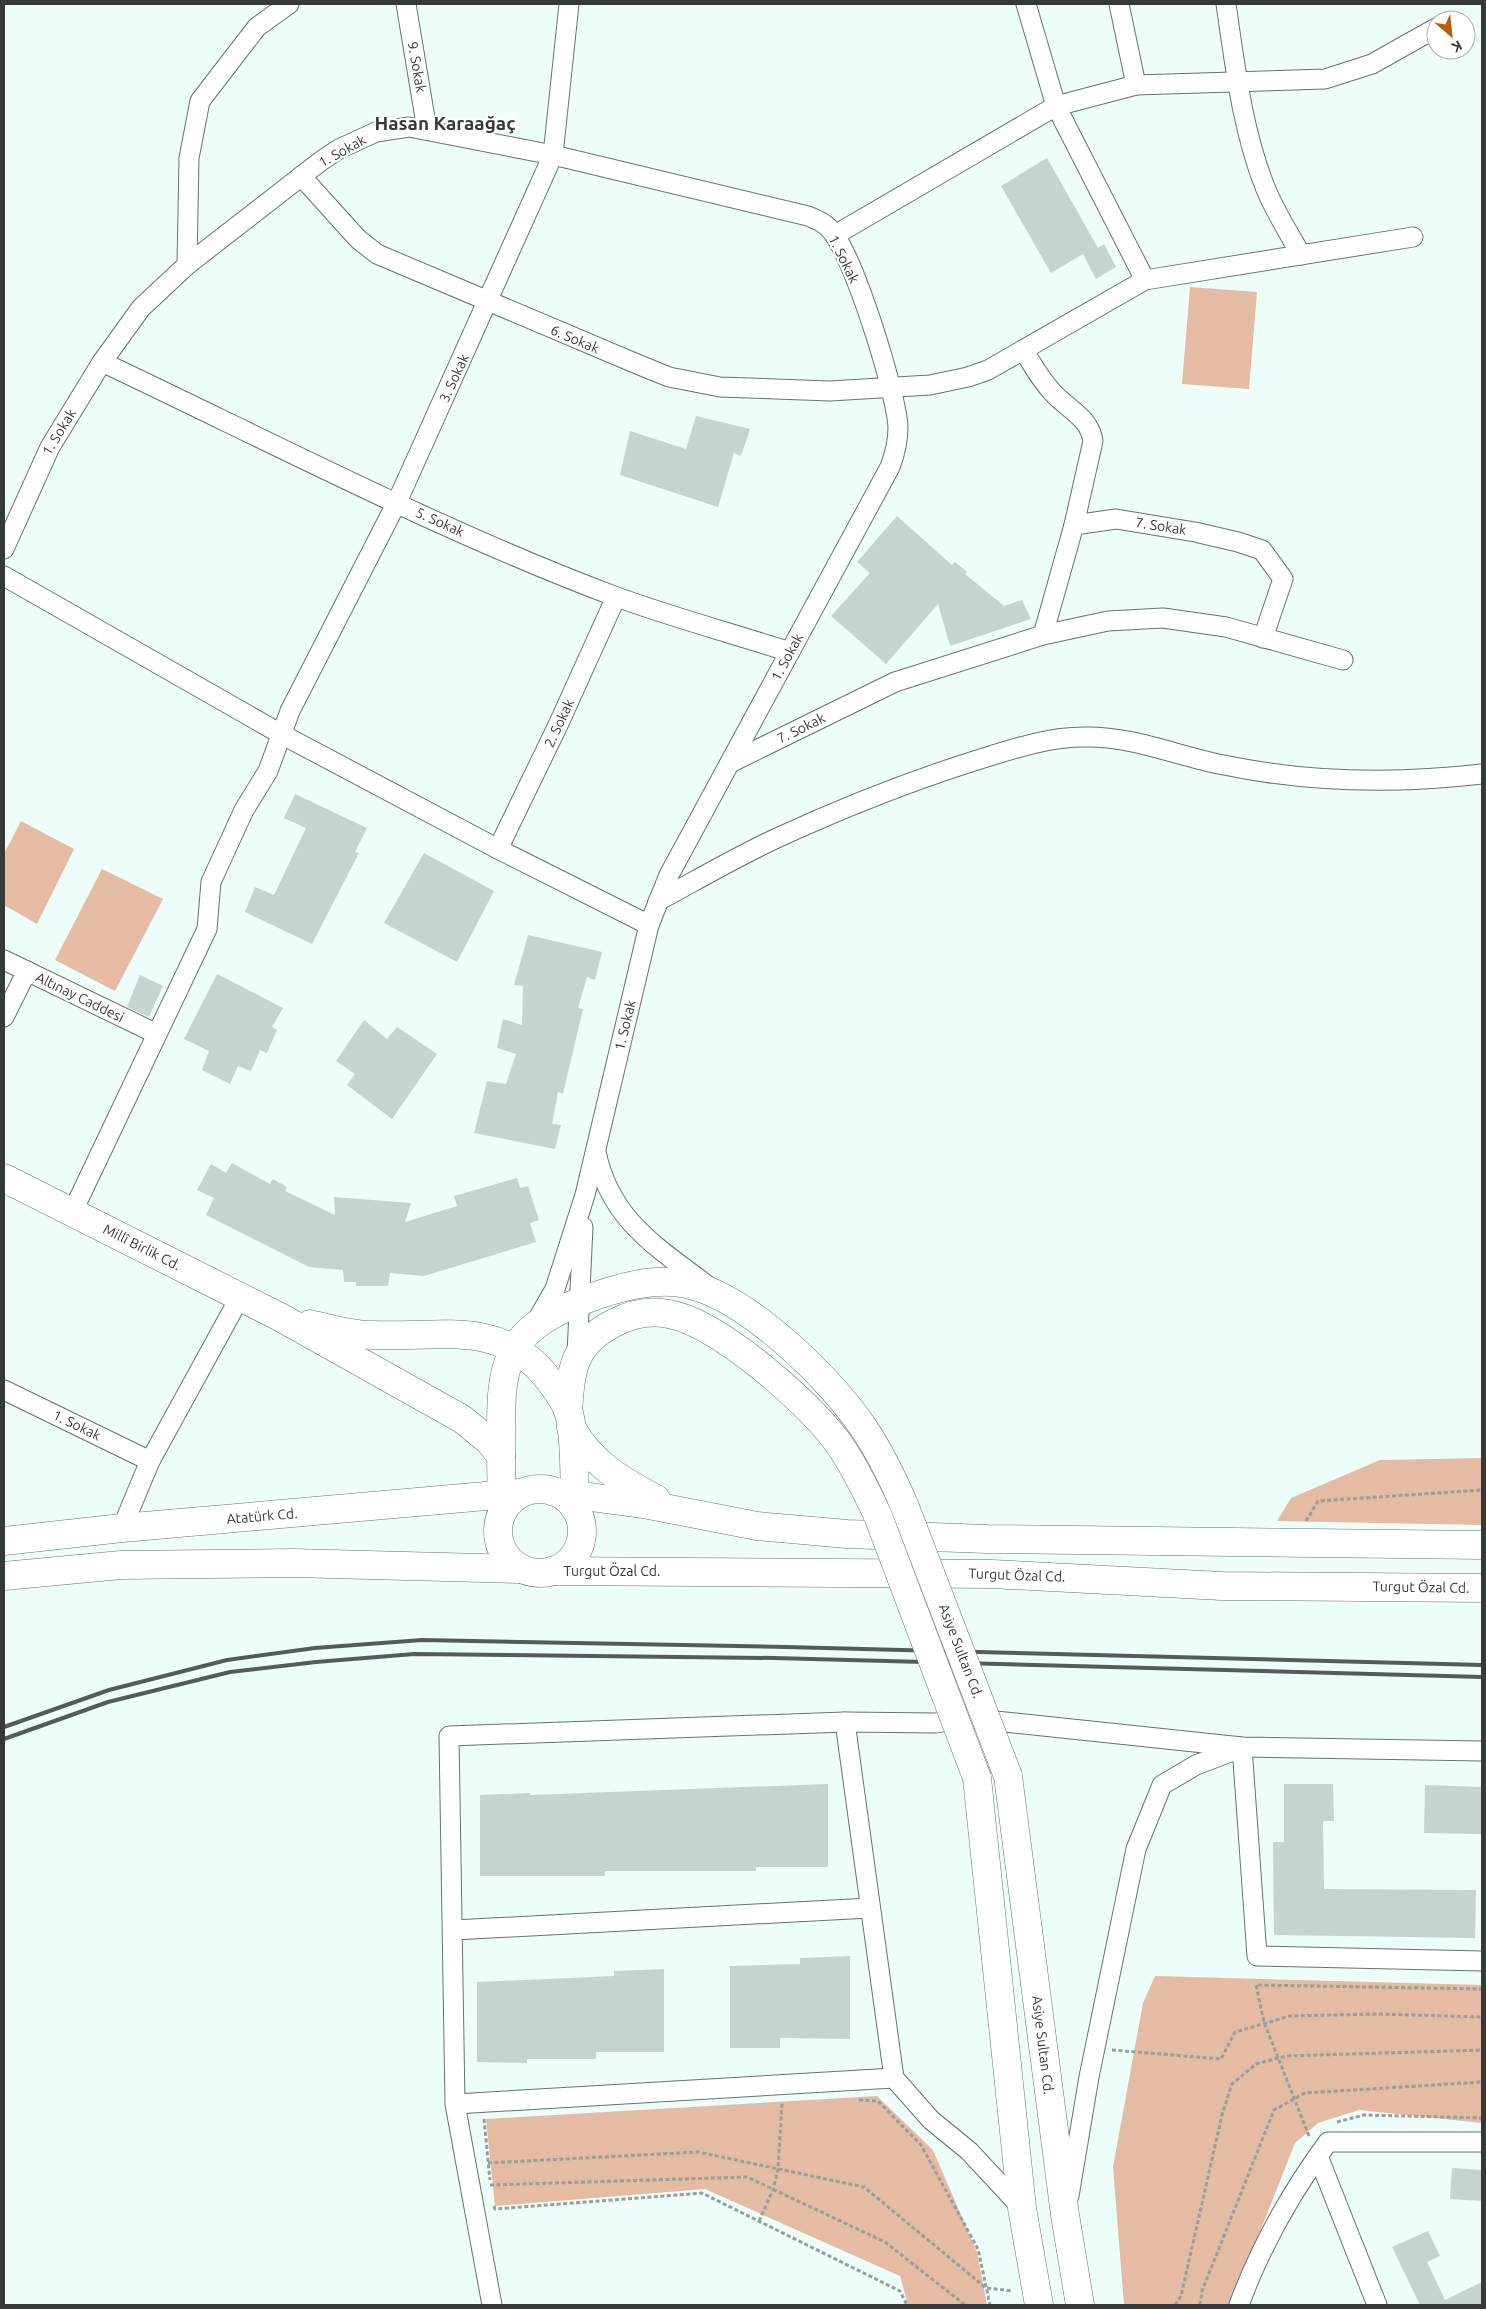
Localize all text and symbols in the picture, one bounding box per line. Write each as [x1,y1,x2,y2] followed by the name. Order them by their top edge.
[1426,10,1476,60] north arrow
[1449,37,1465,56] text: K
[405,40,429,94] street label: 9. Sokak
[375,112,515,134] district label: Hasan Karaağaç
[316,132,368,170] street label: 1. Sokak
[826,232,862,286] street label: 1. Sokak
[548,322,602,356] street label: 6. Sokak
[436,351,472,405] street label: 3. Sokak
[39,406,79,458] street label: 1. Sokak
[413,504,467,540] street label: 5. Sokak
[1134,514,1188,538] street label: 7. Sokak
[768,631,806,683] street label: 1. Sokak
[541,696,577,750] street label: 2. Sokak
[774,710,828,746] street label: 7. Sokak
[33,969,127,1025] street label: Altınay Caddesi
[611,998,639,1052] street label: 1. Sokak
[101,1221,183,1273] street label: Millî Birlik Cd.
[50,1407,104,1443] street label: 1. Sokak
[226,1505,298,1527] street label: Atatürk Cd.
[564,1562,660,1579] street label: Turgut Özal Cd.
[968,1564,1066,1585] street label: Turgut Özal Cd.
[1372,1577,1470,1596] street label: Turgut Özal Cd.
[936,1602,986,1700] street label: Asiye Sultan Cd.
[1029,1995,1057,2095] street label: Asiye Sultan Cd.

